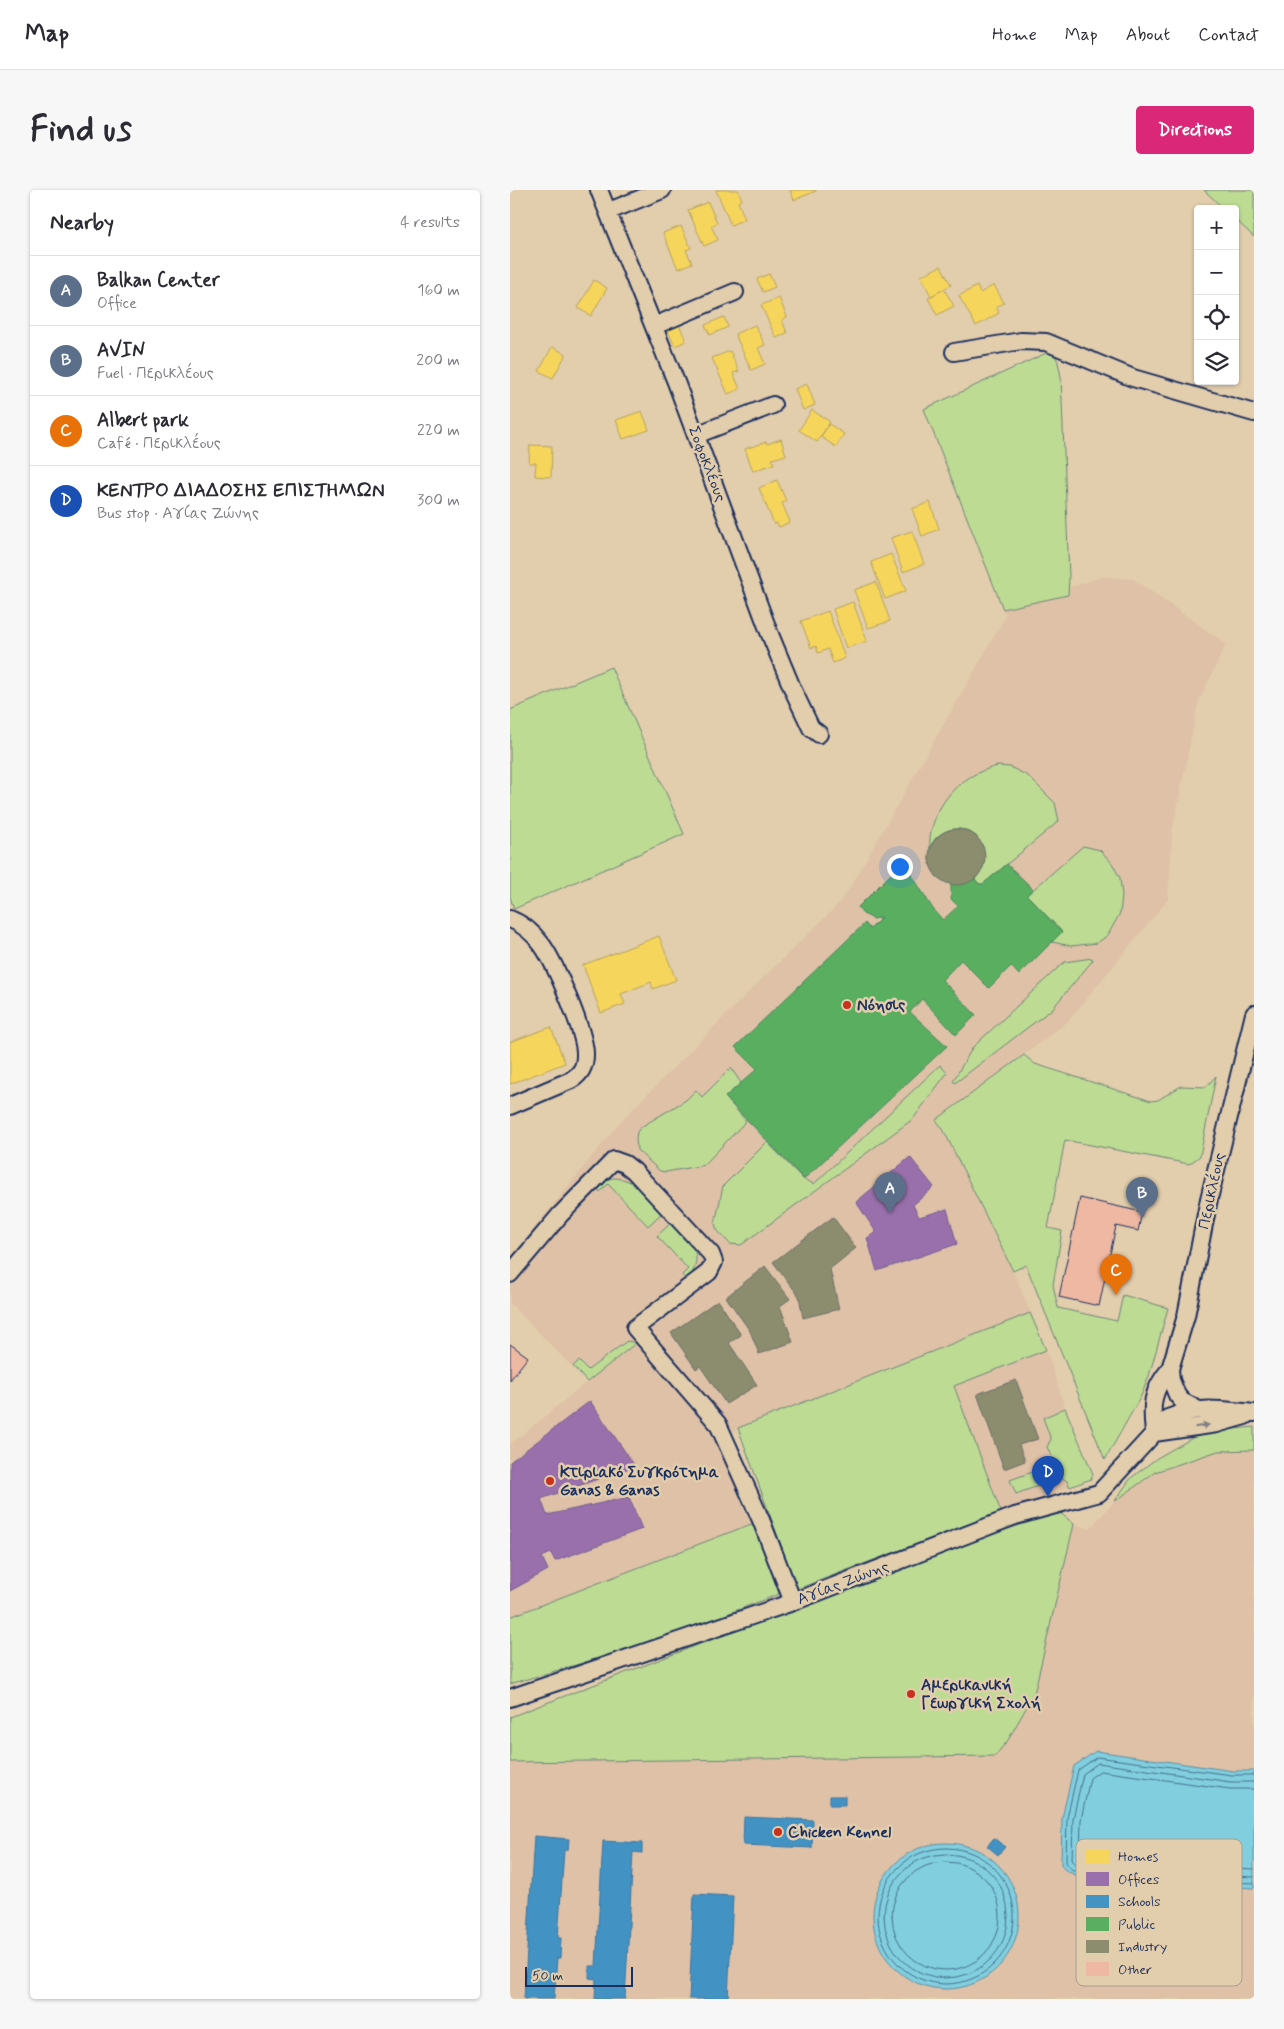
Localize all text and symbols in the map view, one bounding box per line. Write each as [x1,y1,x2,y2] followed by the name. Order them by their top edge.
[25,19,69,50] text: Map
[992,23,1037,47] text: Home
[1065,23,1098,47] text: Map
[1126,23,1170,47] text: About
[1198,23,1259,47] text: Contact
[1136,106,1254,154] button: Directions
[30,107,132,153] text: Find us
[1194,205,1239,385] map controls
[1194,205,1239,250] button: +
[50,209,114,237] text: Nearby
[400,212,460,233] text: 4 results
[1194,250,1239,295] button: −
[97,268,220,293] text: Balkan Center
[61,280,71,301] text: A
[417,280,460,301] text: 160 m
[97,293,137,314] text: Office
[1194,295,1239,340] button: locate
[97,338,145,363] text: AVIN
[1194,340,1239,385] button: layers
[61,350,71,371] text: B
[416,350,460,371] text: 200 m
[97,363,214,384] text: Fuel · Περικλέους
[97,408,189,433] text: Albert park
[60,420,72,441] text: C
[417,420,460,441] text: 220 m
[683,423,732,505] street label: Σοφοκλέους
[97,433,221,454] text: Café · Περικλέους
[97,478,385,503] text: ΚΕΝΤΡΟ ΔΙΑΔΟΣΗΣ ΕΠΙΣΤΗΜΩΝ
[60,490,72,511] text: D
[417,490,460,511] text: 300 m
[97,503,259,524] text: Bus stop · Αγίας Ζώνης
[887,854,913,880] your location
[857,995,905,1016] place label: Νόησις
[841,999,853,1011] marker: Νόησις
[1193,1151,1230,1231] street label: Περικλέους
[874,1172,906,1213] pin: A
[1126,1177,1158,1218] pin: B
[1100,1254,1132,1295] pin: C
[1195,1422,1211,1430] one-way arrow
[1032,1456,1064,1497] pin: D
[560,1462,720,1501] place label: Κτιριακό Συγκρότημα Ganas & Ganas
[544,1475,556,1487] marker: Κτιριακό Συγκρότημα Ganas & Ganas
[794,1556,892,1610] street label: Αγίας Ζώνης
[921,1675,1042,1714] place label: Αμερικανική Γεωργική Σχολή
[905,1688,917,1700] marker: Αμερικανική Γεωργική Σχολή
[788,1822,891,1843] place label: Chicken Kennel
[772,1826,784,1838] marker: Chicken Kennel
[1076,1839,1242,1986] legend
[1118,1848,1159,1866] text: Homes
[1118,1871,1159,1889] text: Offices
[1118,1893,1161,1911] text: Schools
[1118,1916,1155,1934] text: Public
[1118,1938,1167,1956] text: Industry
[1118,1961,1152,1979] text: Other
[525,1964,632,1987] scale bar
[532,1967,563,1985] text: 50 m

